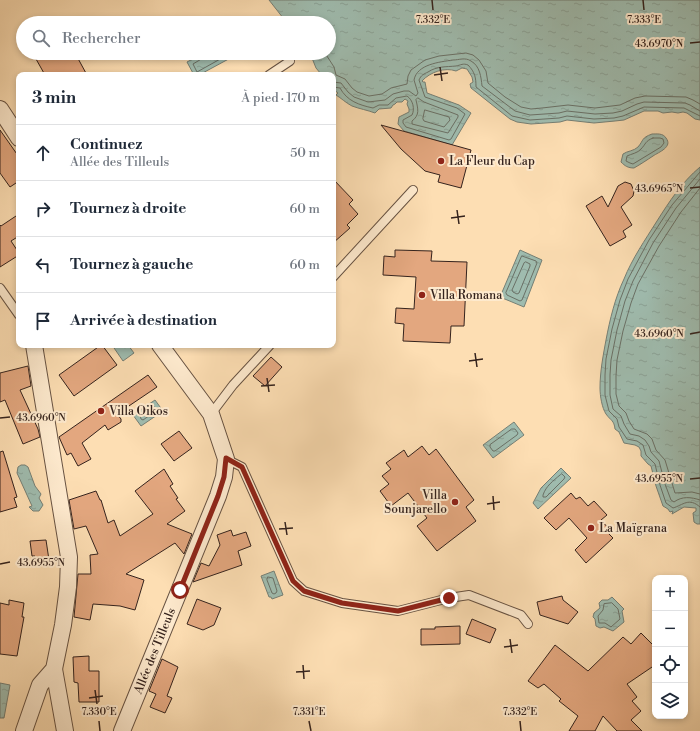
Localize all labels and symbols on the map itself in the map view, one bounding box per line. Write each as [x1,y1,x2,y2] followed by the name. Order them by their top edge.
[416,14,450,26] text: 7.332°E
[627,14,661,26] text: 7.333°E
[635,38,684,50] text: 43.6970°N
[449,154,535,169] place label: La Fleur du Cap
[436,156,446,166] marker: La Fleur du Cap
[635,183,684,195] text: 43.6965°N
[429,288,503,303] place label: Villa Romana
[417,290,427,300] marker: Villa Romana
[634,328,684,340] text: 43.6960°N
[108,404,168,419] place label: Villa Oikos
[96,406,106,416] marker: Villa Oikos
[16,412,66,424] text: 43.6960°N
[635,473,684,485] text: 43.6955°N
[384,488,448,517] place label: Villa Sounjarello
[450,497,460,507] marker: Villa Sounjarello
[599,521,668,536] place label: La Maïgrana
[586,523,596,533] marker: La Maïgrana
[17,557,66,569] text: 43.6955°N
[171,581,189,599] route start
[440,589,458,607] route end
[131,606,179,697] street label: Allée des Tilleuls
[81,706,117,718] text: 7.330°E
[293,706,325,718] text: 7.331°E
[503,706,537,718] text: 7.332°E

